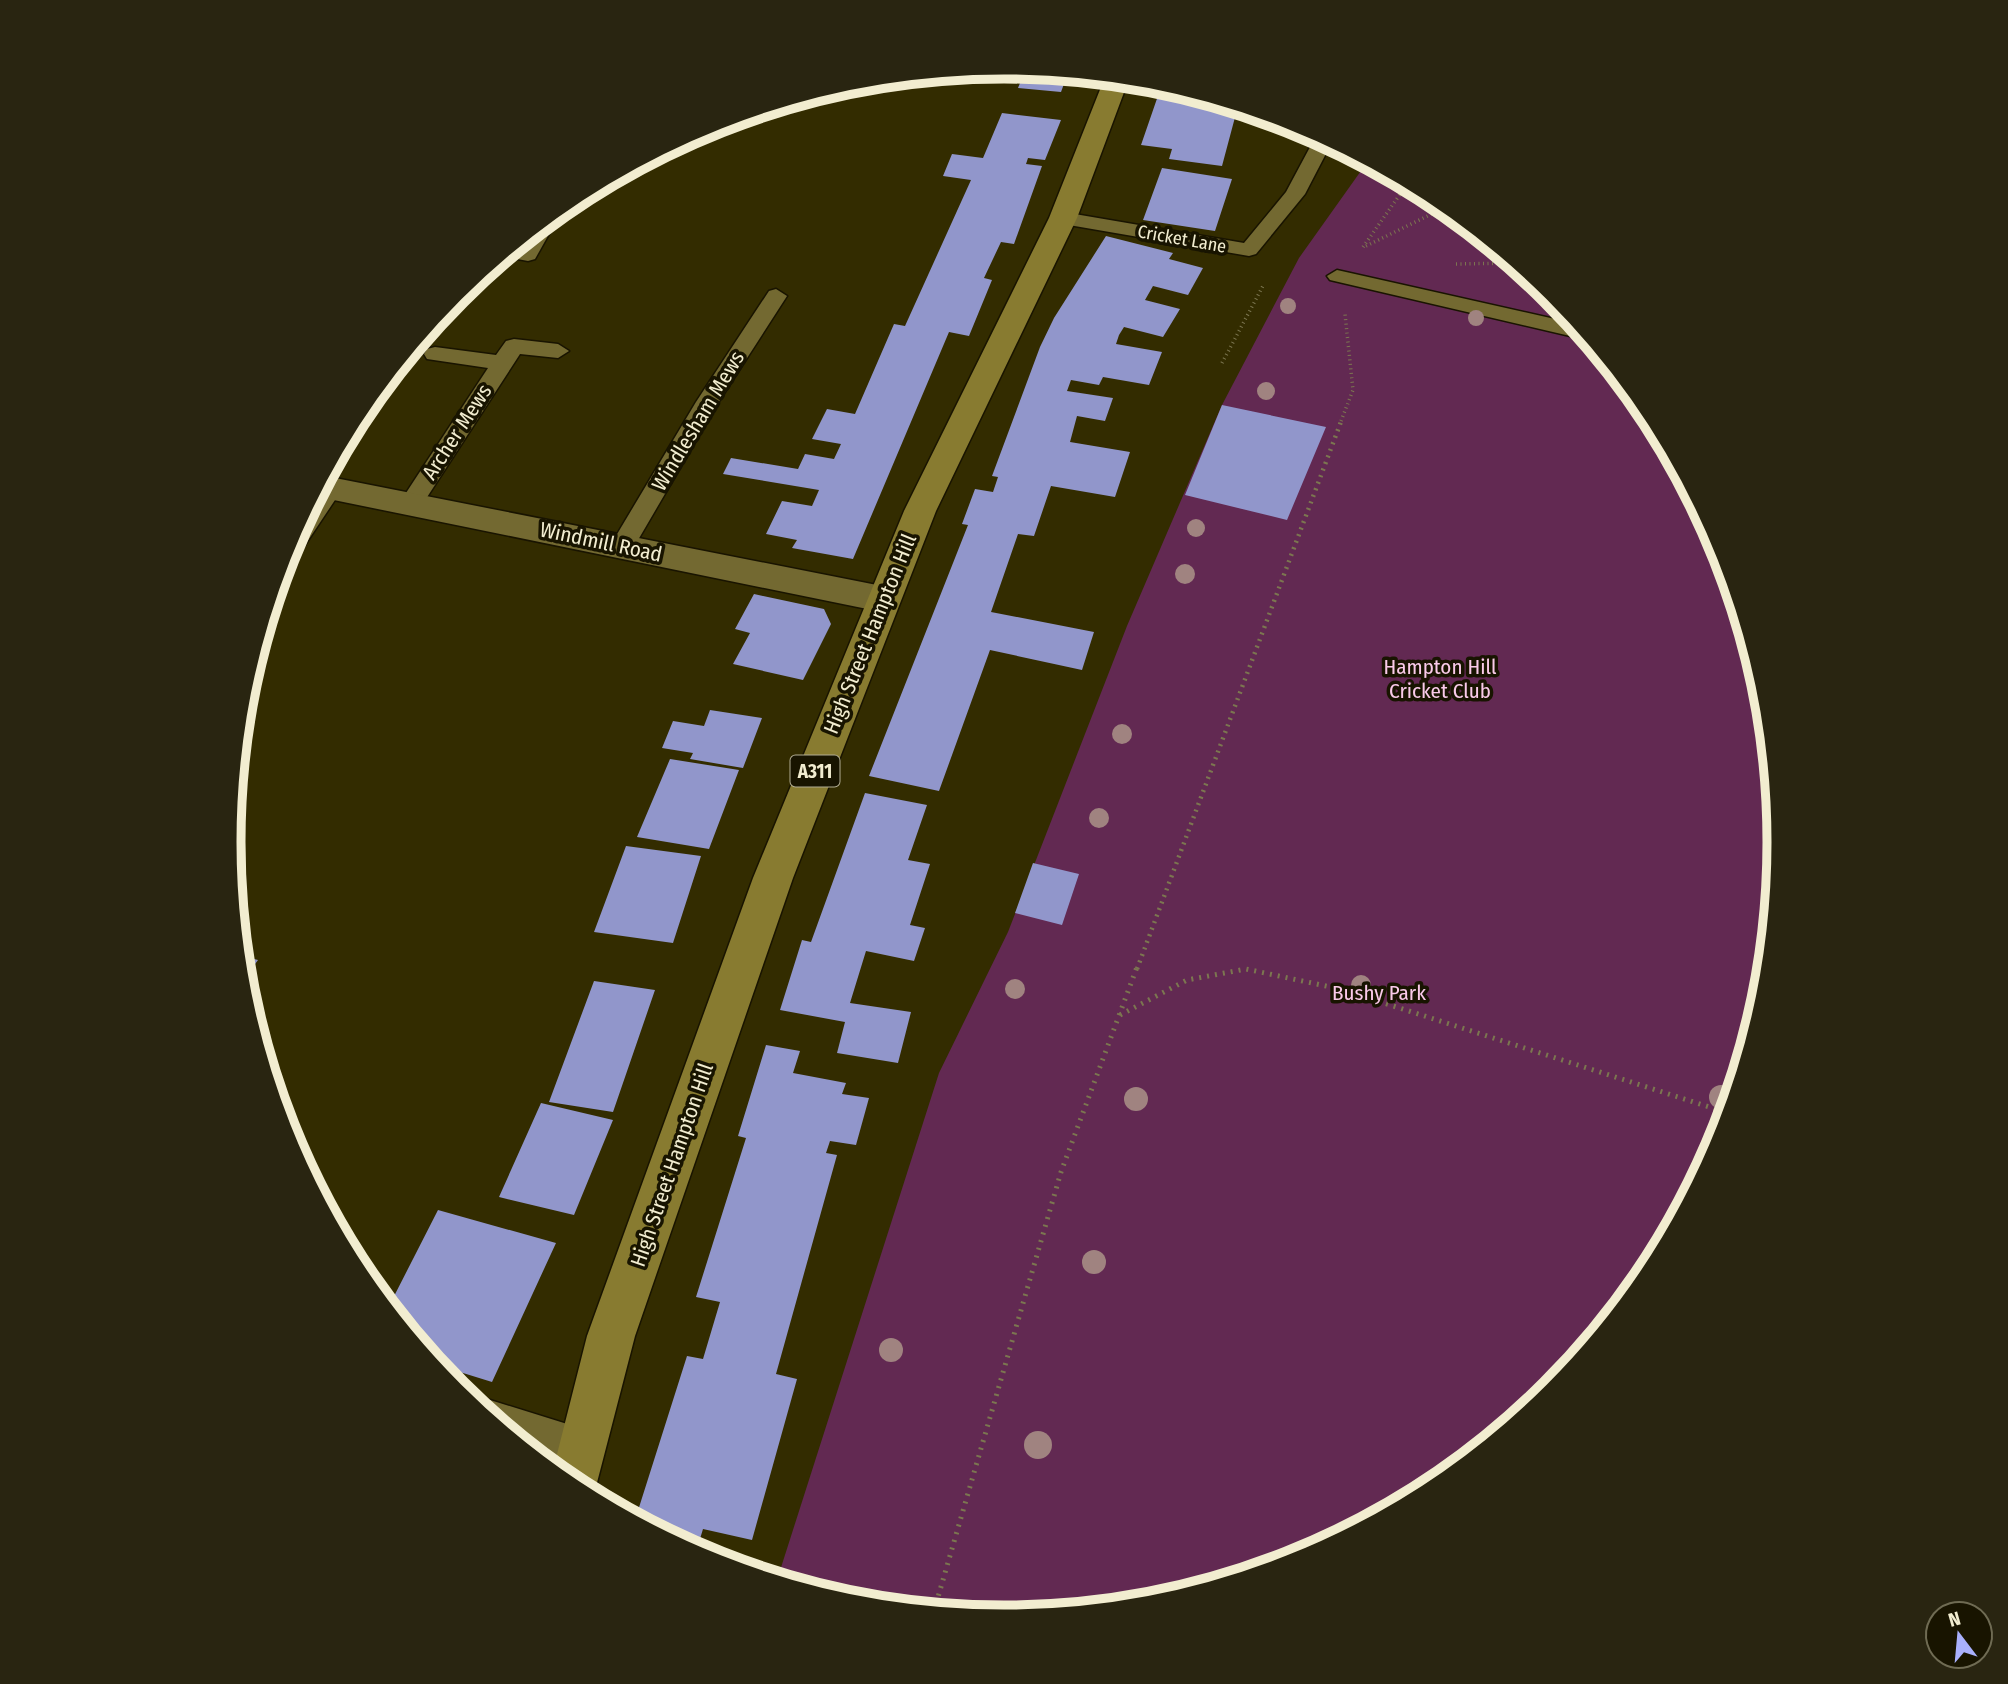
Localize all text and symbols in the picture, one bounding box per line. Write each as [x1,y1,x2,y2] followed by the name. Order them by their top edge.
[1136,220,1228,258] street label: Cricket Lane
[646,346,750,496] street label: Windlesham Mews
[417,379,497,485] street label: Archer Mews
[537,516,665,568] street label: Windmill Road
[818,530,922,738] street label: High Street Hampton Hill
[1383,654,1497,704] park label: Hampton Hill Cricket Club
[790,756,840,786] road number: A311
[1332,980,1426,1006] park label: Bushy Park
[625,1059,719,1270] street label: High Street Hampton Hill
[1924,1600,1994,1670] north arrow
[1946,1607,1963,1632] text: N

